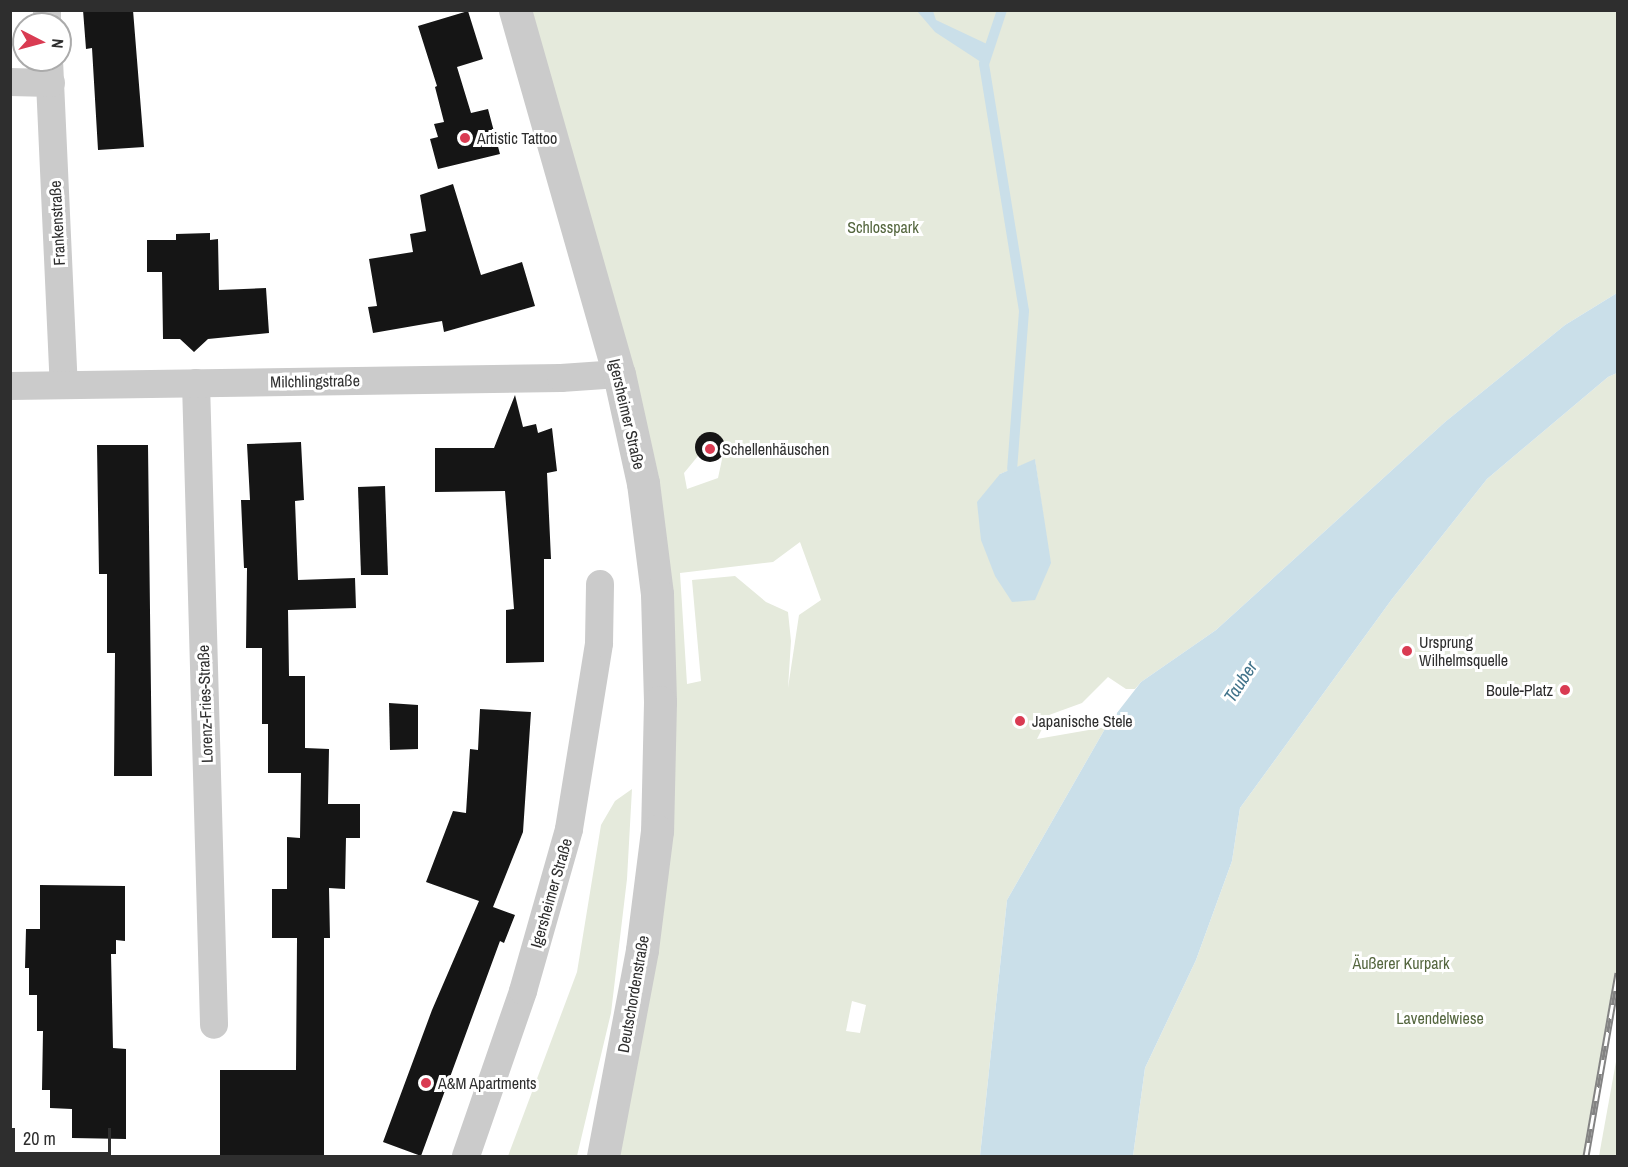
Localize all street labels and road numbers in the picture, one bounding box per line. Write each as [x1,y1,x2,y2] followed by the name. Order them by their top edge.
[45,180,69,266] street label: Frankenstraße
[605,357,649,471] street label: Igersheimer Straße
[270,371,360,391] street label: Milchlingstraße
[193,645,217,763] street label: Lorenz-Fries-Straße
[526,836,576,950] street label: Igersheimer Straße
[613,934,653,1054] street label: Deutschordenstraße

